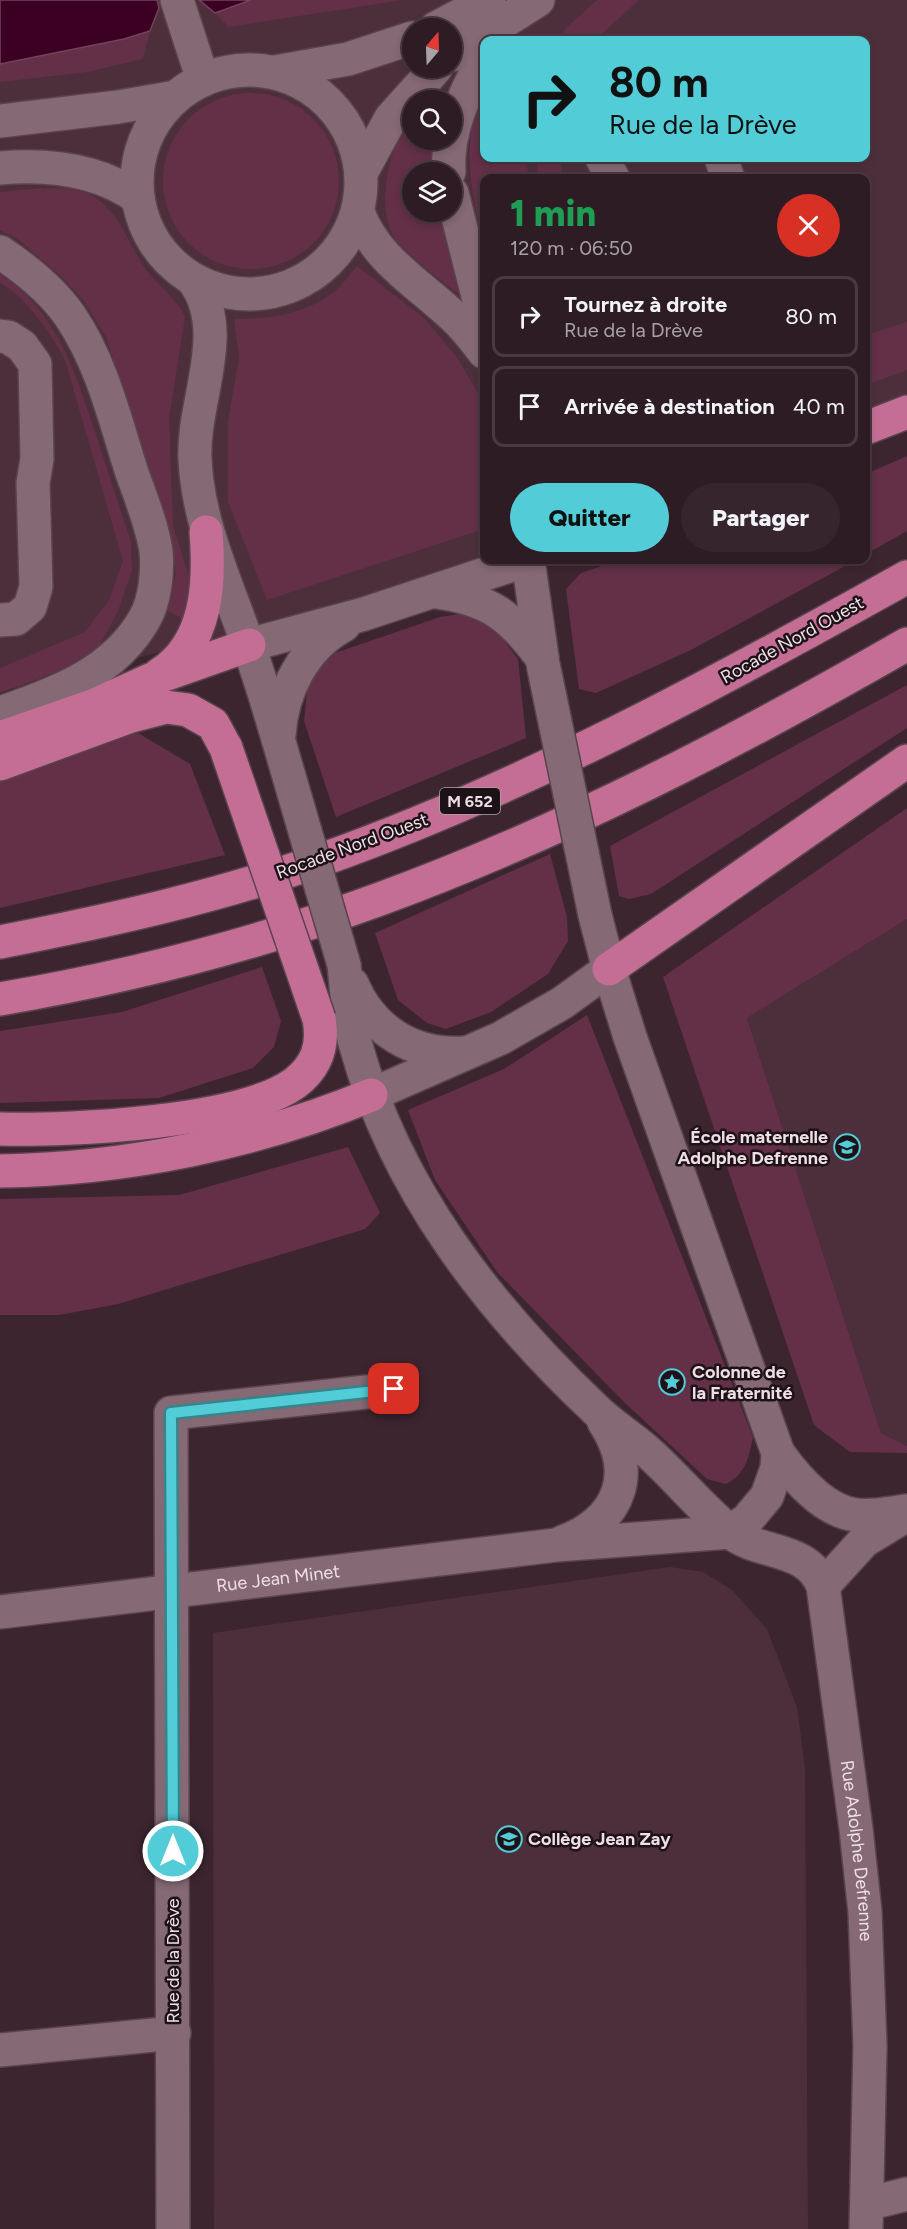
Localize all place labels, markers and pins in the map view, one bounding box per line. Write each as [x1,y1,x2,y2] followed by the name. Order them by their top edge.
[678,1126,828,1169] place label: École maternelle Adolphe Defrenne
[832,1132,862,1162] school or university icon: École maternelle Adolphe Defrenne
[692,1361,792,1404] place label: Colonne de la Fraternité
[368,1363,419,1414] pin
[657,1367,687,1397] place icon: Colonne de la Fraternité
[494,1824,524,1854] school or university icon: Collège Jean Zay
[528,1828,671,1850] place label: Collège Jean Zay

